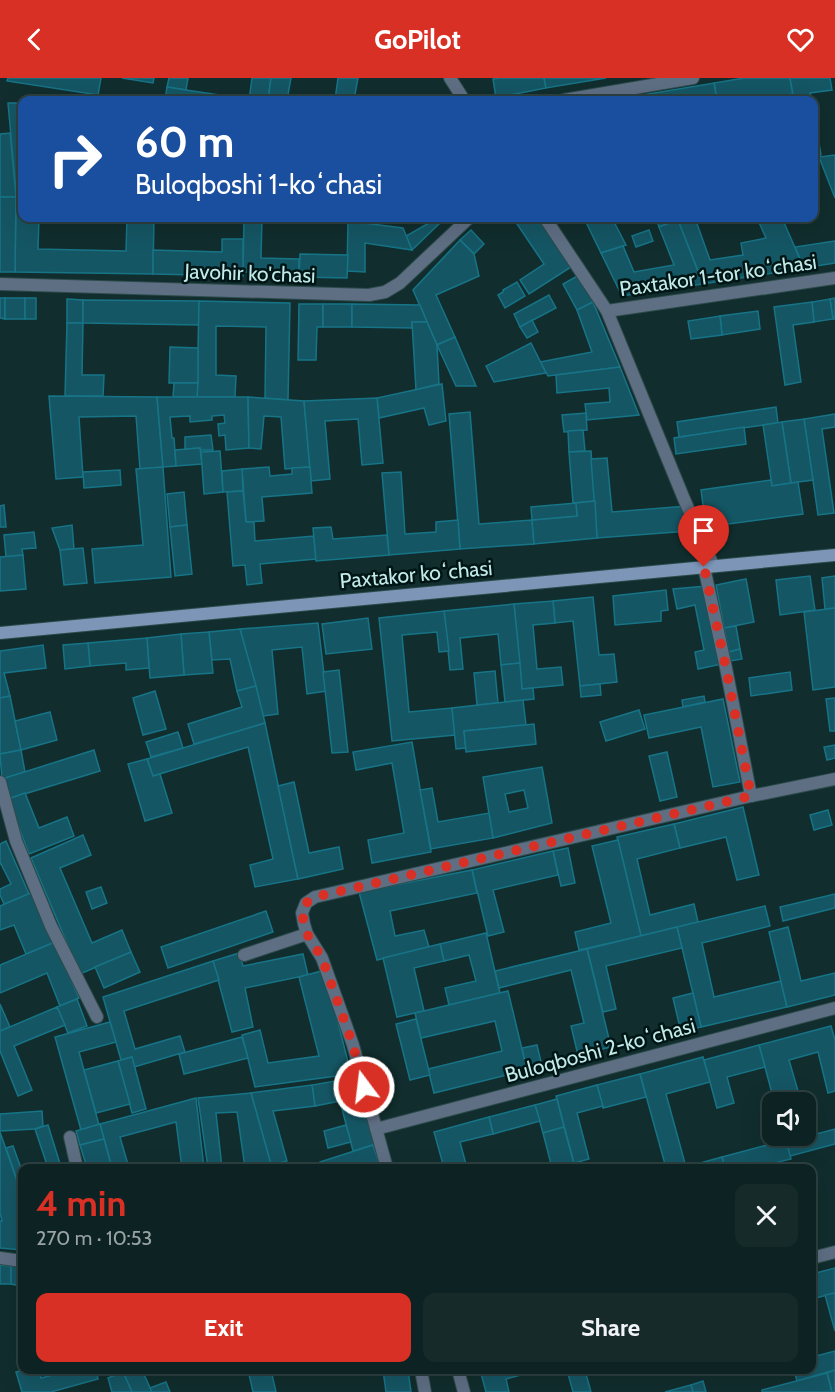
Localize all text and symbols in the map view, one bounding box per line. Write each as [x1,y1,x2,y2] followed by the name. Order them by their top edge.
[18,23,51,56] icon: back
[374,23,461,56] text: GoPilot
[784,23,817,56] icon: heart
[135,116,234,168] text: 60 m
[36,120,114,198] icon: right
[135,168,382,201] text: Buloqboshi 1-koʻchasi
[618,249,818,301] street label: Paxtakor 1-tor koʻchasi
[183,258,316,288] street label: Javohir ko'chasi
[678,505,729,567] pin
[687,514,720,547] icon: arrive
[339,555,493,593] street label: Paxtakor koʻchasi
[502,1013,698,1087] street label: Buloqboshi 2-koʻchasi
[332,1055,396,1119] position arrow
[762,1092,816,1146] map controls
[762,1092,816,1146] button: sound
[36,1181,126,1225] text: 4 min
[735,1184,798,1247] button: close
[36,1226,152,1250] text: 270 m · 10:53
[36,1293,411,1362] button: Exit
[423,1293,798,1362] button: Share

